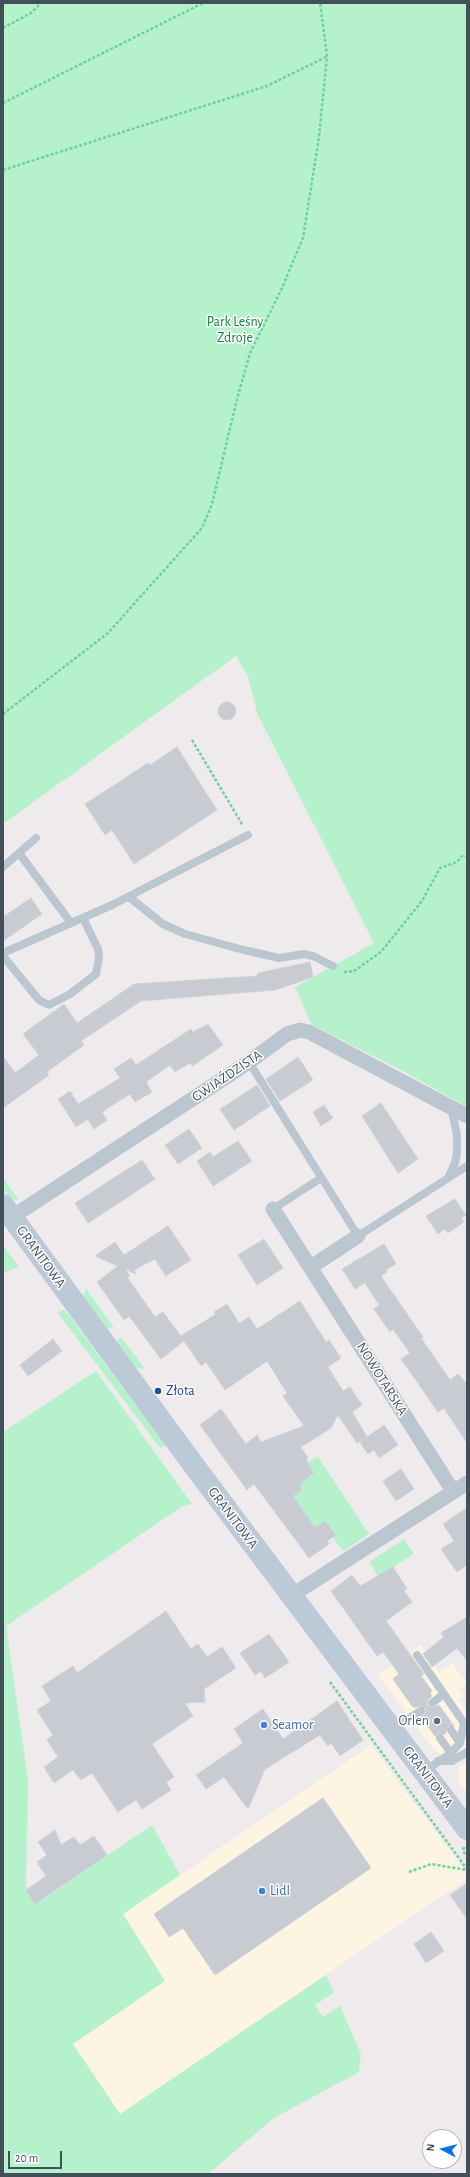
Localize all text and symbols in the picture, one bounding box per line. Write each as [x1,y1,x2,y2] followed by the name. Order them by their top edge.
[207,314,263,346] park label: Park Leśny Zdroje
[189,1046,265,1106] street label: GWIAŹDZISTA
[13,1223,69,1291] street label: GRANITOWA
[353,1339,411,1419] street label: NOWOTARSKA
[166,1383,195,1399] place label: Złota
[153,1386,163,1396] marker: Złota
[204,1484,262,1552] street label: GRANITOWA
[398,1713,429,1729] place label: Orlen
[432,1716,442,1726] marker: Orlen
[272,1717,314,1733] place label: Seamor
[259,1720,269,1730] marker: Seamor
[399,1743,457,1811] street label: GRANITOWA
[270,1883,290,1899] place label: Lidl
[257,1886,267,1896] marker: Lidl
[422,2129,462,2169] north arrow
[10,2143,64,2169] scale bar
[425,2143,437,2152] text: N
[15,2152,38,2164] text: 20 m

